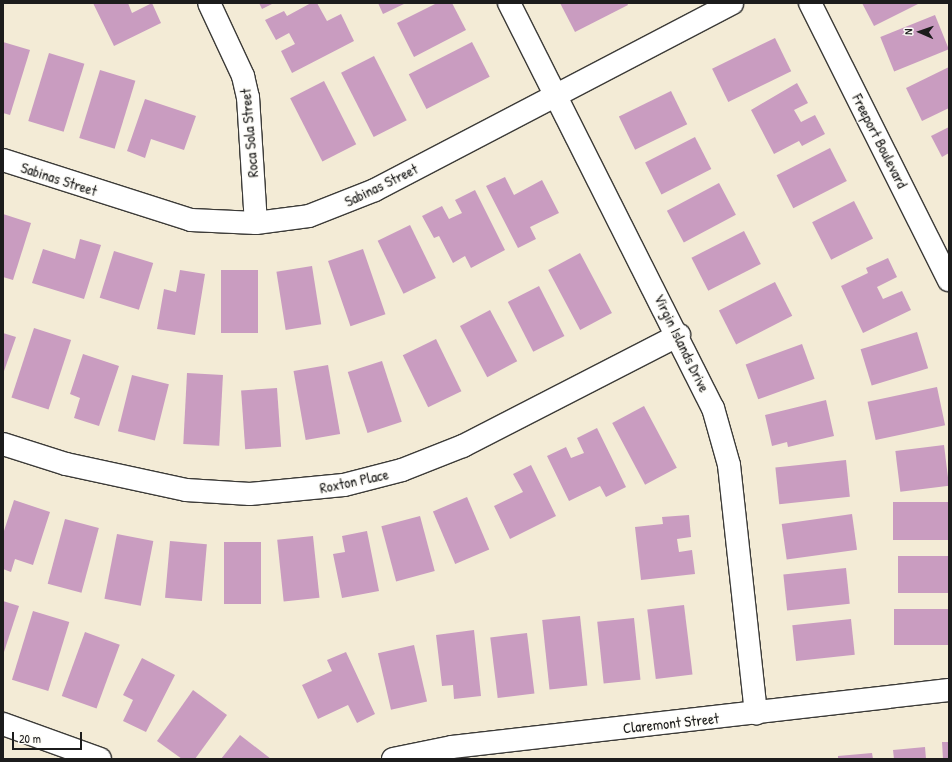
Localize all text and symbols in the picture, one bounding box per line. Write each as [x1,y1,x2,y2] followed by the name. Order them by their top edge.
[900,12,940,52] north arrow
[901,28,915,35] text: N
[236,88,262,178] street label: Roca Sola Street
[849,91,911,191] street label: Freeport Boulevard
[19,158,99,200] street label: Sabinas Street
[342,160,420,210] street label: Sabinas Street
[650,291,714,395] street label: Virgin Islands Drive
[318,465,390,497] street label: Roxton Place
[622,709,720,737] street label: Claremont Street
[14,724,84,750] scale bar
[19,730,41,747] text: 20 m

